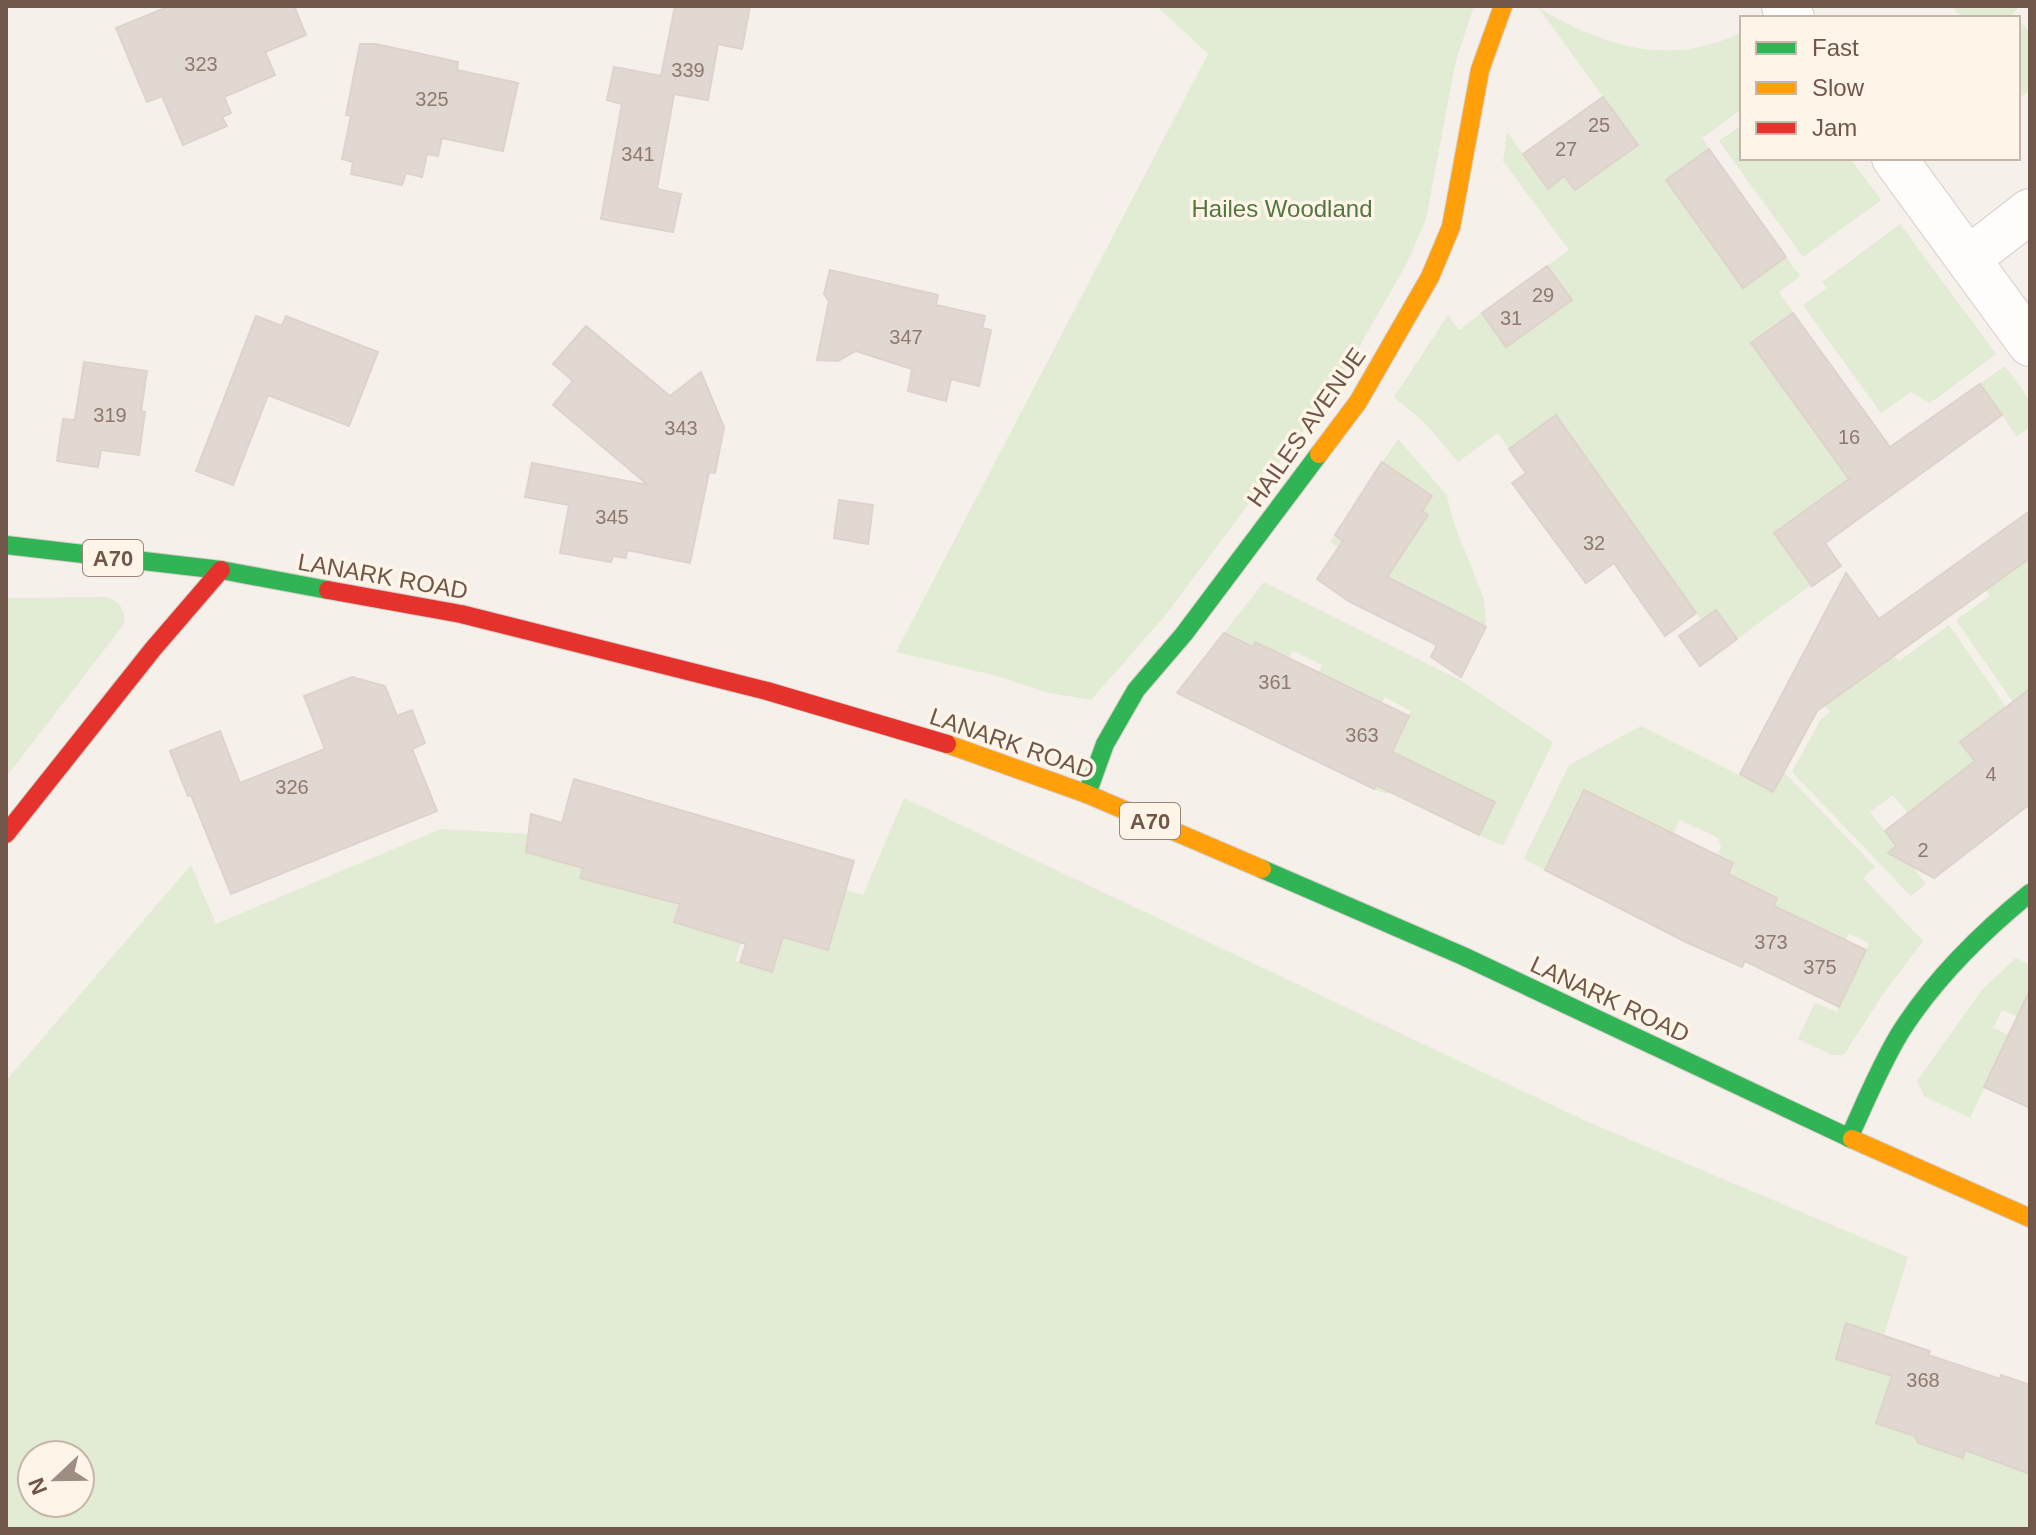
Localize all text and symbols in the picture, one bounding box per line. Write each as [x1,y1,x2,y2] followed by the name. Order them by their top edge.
[1740,16,2020,160] legend
[1812,34,1859,61] text: Fast
[184,53,218,75] house number: 323
[671,59,705,81] house number: 339
[1812,74,1865,101] text: Slow
[415,88,449,110] house number: 325
[1588,114,1610,136] house number: 25
[1812,114,1857,141] text: Jam
[1555,138,1577,160] house number: 27
[621,143,655,165] house number: 341
[1192,195,1373,222] park label: Hailes Woodland
[1532,284,1554,306] house number: 29
[1500,307,1522,329] house number: 31
[889,326,923,348] house number: 347
[1241,342,1371,512] street label: HAILES AVENUE
[93,404,127,426] house number: 319
[664,417,698,439] house number: 343
[1838,426,1860,448] house number: 16
[595,506,629,528] house number: 345
[1583,532,1605,554] house number: 32
[83,540,143,576] road number: A70
[296,548,470,604] street label: LANARK ROAD
[1258,671,1292,693] house number: 361
[926,702,1098,784] street label: LANARK ROAD
[1345,724,1379,746] house number: 363
[1985,763,1997,785] house number: 4
[275,776,309,798] house number: 326
[1120,803,1180,839] road number: A70
[1917,839,1929,861] house number: 2
[1754,931,1788,953] house number: 373
[1526,950,1694,1048] street label: LANARK ROAD
[1803,956,1837,978] house number: 375
[1906,1369,1940,1391] house number: 368
[16,1439,96,1519] north arrow
[23,1474,52,1498] text: N

